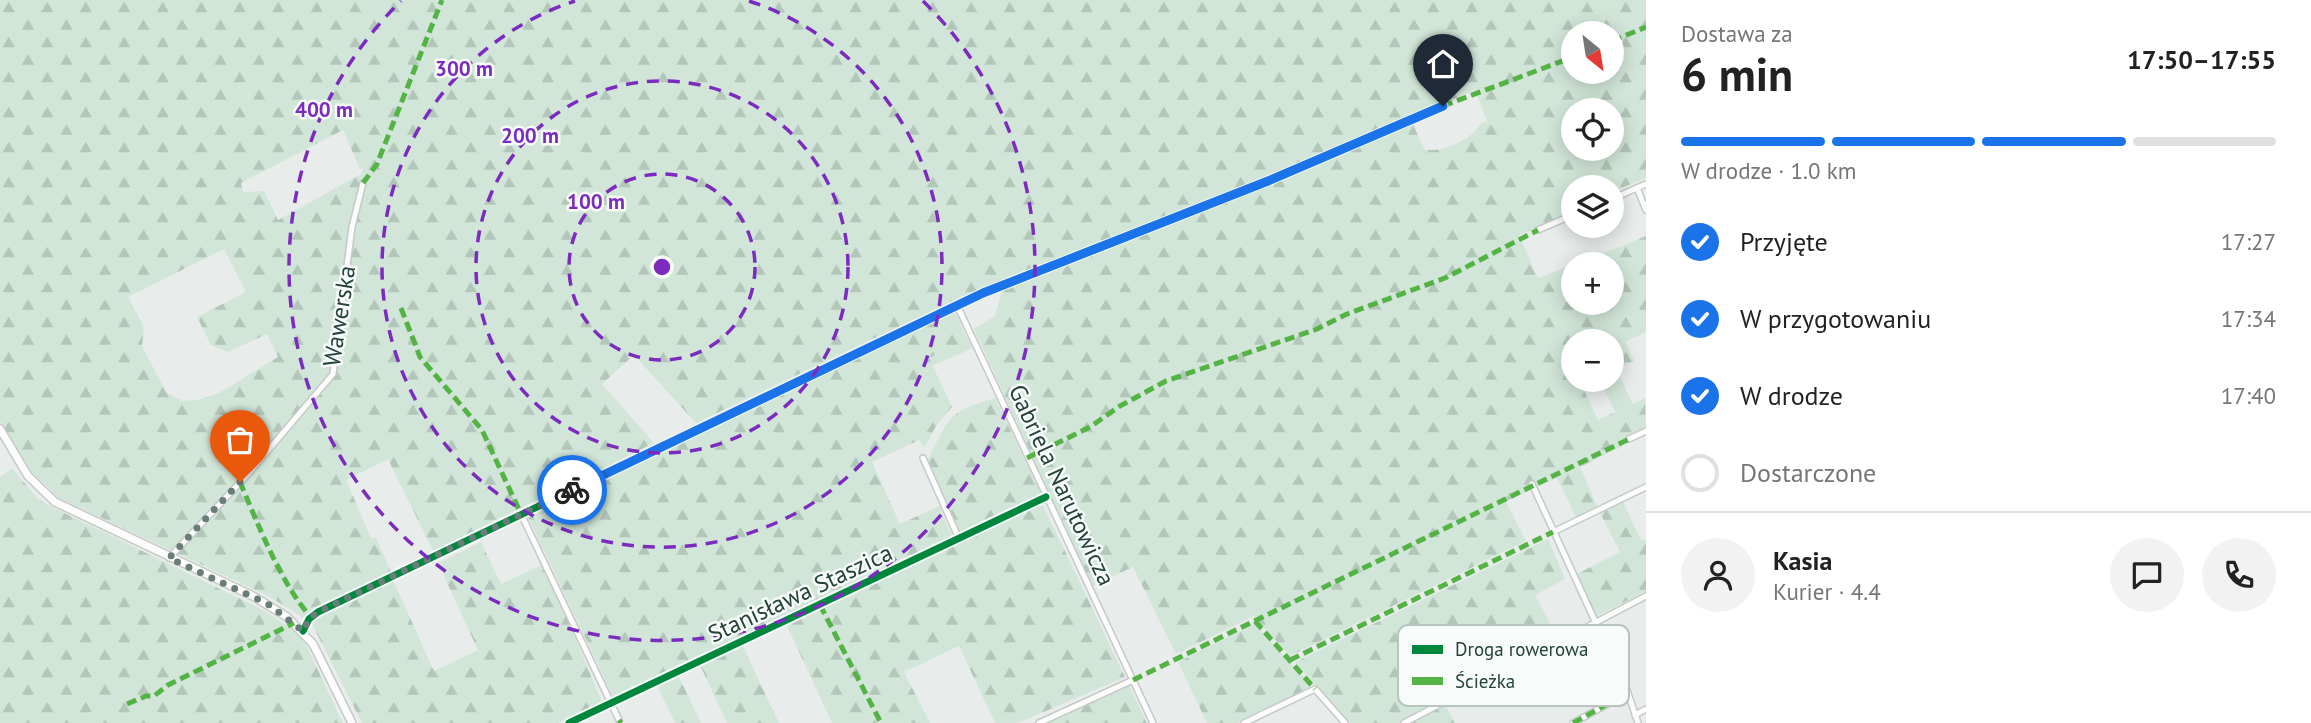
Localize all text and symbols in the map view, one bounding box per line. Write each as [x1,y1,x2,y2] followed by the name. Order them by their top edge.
[1681,19,1793,48] text: Dostawa za
[1561,21,1624,84] north arrow
[1561,21,1624,392] map controls
[1413,34,1473,106] pin
[2127,43,2276,76] text: 17:50–17:55
[1681,44,1793,104] text: 6 min
[1424,45,1462,83] icon: home
[435,55,493,82] text: 300 m
[295,96,353,123] text: 400 m
[1561,98,1624,161] button: locate
[501,122,559,149] text: 200 m
[1681,156,1856,185] text: W drodze · 1.0 km
[1561,175,1624,238] button: layers
[567,188,625,215] text: 100 m
[1681,223,1719,261] icon: check
[1740,225,1828,258] text: Przyjęte
[2221,227,2276,256] text: 17:27
[1561,252,1624,315] button: +
[650,255,674,279] centre of rings
[316,263,362,369] street label: Wawerska
[1681,300,1719,338] icon: check
[1740,302,1931,335] text: W przygotowaniu
[2221,304,2276,333] text: 17:34
[1561,329,1624,392] button: −
[1681,377,1719,415] icon: check
[1002,379,1122,591] street label: Gabriela Narutowicza
[1740,379,1843,412] text: W drodze
[2221,381,2276,410] text: 17:40
[210,410,270,482] pin
[221,421,259,459] icon: bag
[537,455,607,525] courier
[1740,456,1876,489] text: Dostarczone
[553,471,591,509] icon: bike
[703,537,897,649] street label: Stanisława Staszica
[1681,538,1755,612] button: person
[2110,538,2184,612] button: chat
[2202,538,2276,612] button: phone
[1773,544,1832,577] text: Kasia
[1773,577,1881,606] text: Kurier · 4.4
[1398,625,1629,706] legend
[1455,637,1588,661] text: Droga rowerowa
[1455,669,1515,693] text: Ścieżka

